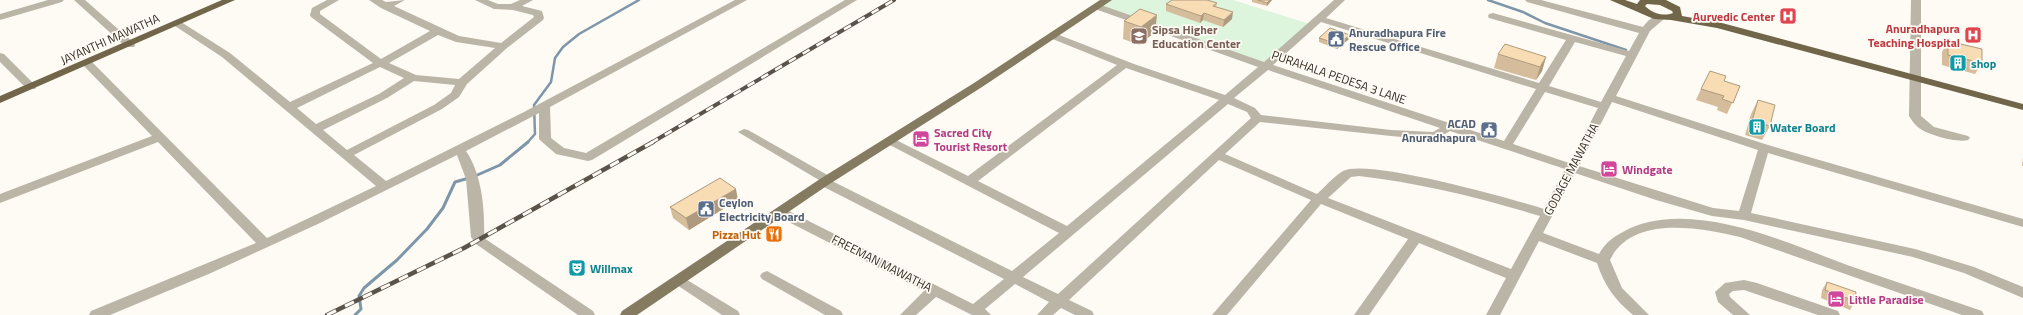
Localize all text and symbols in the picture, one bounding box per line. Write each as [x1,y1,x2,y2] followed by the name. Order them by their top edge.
[1778,6,1798,26] hospital icon: Aurvedic Center
[1693,7,1776,26] place label: Aurvedic Center
[57,9,163,69] street label: JAYANTHI MAWATHA
[1868,19,1960,52] place label: Anuradhapura Teaching Hospital
[1152,20,1241,53] place label: Sipsa Higher Education Center
[1349,23,1446,56] place label: Anuradhapura Fire Rescue Office
[1963,25,1983,45] hospital icon: Anuradhapura Teaching Hospital
[1129,26,1149,46] school or university icon: Sipsa Higher Education Center
[1326,29,1346,49] public building icon: Anuradhapura Fire Rescue Office
[1269,45,1409,109] street label: PURAHALA PEDESA 3 LANE
[1948,53,1968,73] building icon: shop
[1971,54,1997,73] place label: shop
[1402,114,1476,147] place label: ACAD Anuradhapura
[1747,117,1767,137] building icon: Water Board
[1770,118,1836,137] place label: Water Board
[1539,119,1603,219] street label: GODAGE MAWATHA
[1479,120,1499,140] public building icon: ACAD Anuradhapura
[934,123,1008,156] place label: Sacred City Tourist Resort
[911,129,931,149] hotel icon: Sacred City Tourist Resort
[1599,159,1619,179] hotel icon: Windgate
[1622,160,1673,179] place label: Windgate
[719,193,805,226] place label: Ceylon Electricity Board
[696,199,716,219] public building icon: Ceylon Electricity Board
[764,224,784,244] restaurant icon: Pizza Hut
[712,225,762,244] place label: Pizza Hut
[828,229,936,297] street label: FREEMAN MAWATHA
[567,258,587,278] theatre icon: Willmax
[590,259,633,278] place label: Willmax
[1826,289,1846,309] hotel icon: Little Paradise
[1849,290,1924,309] place label: Little Paradise

